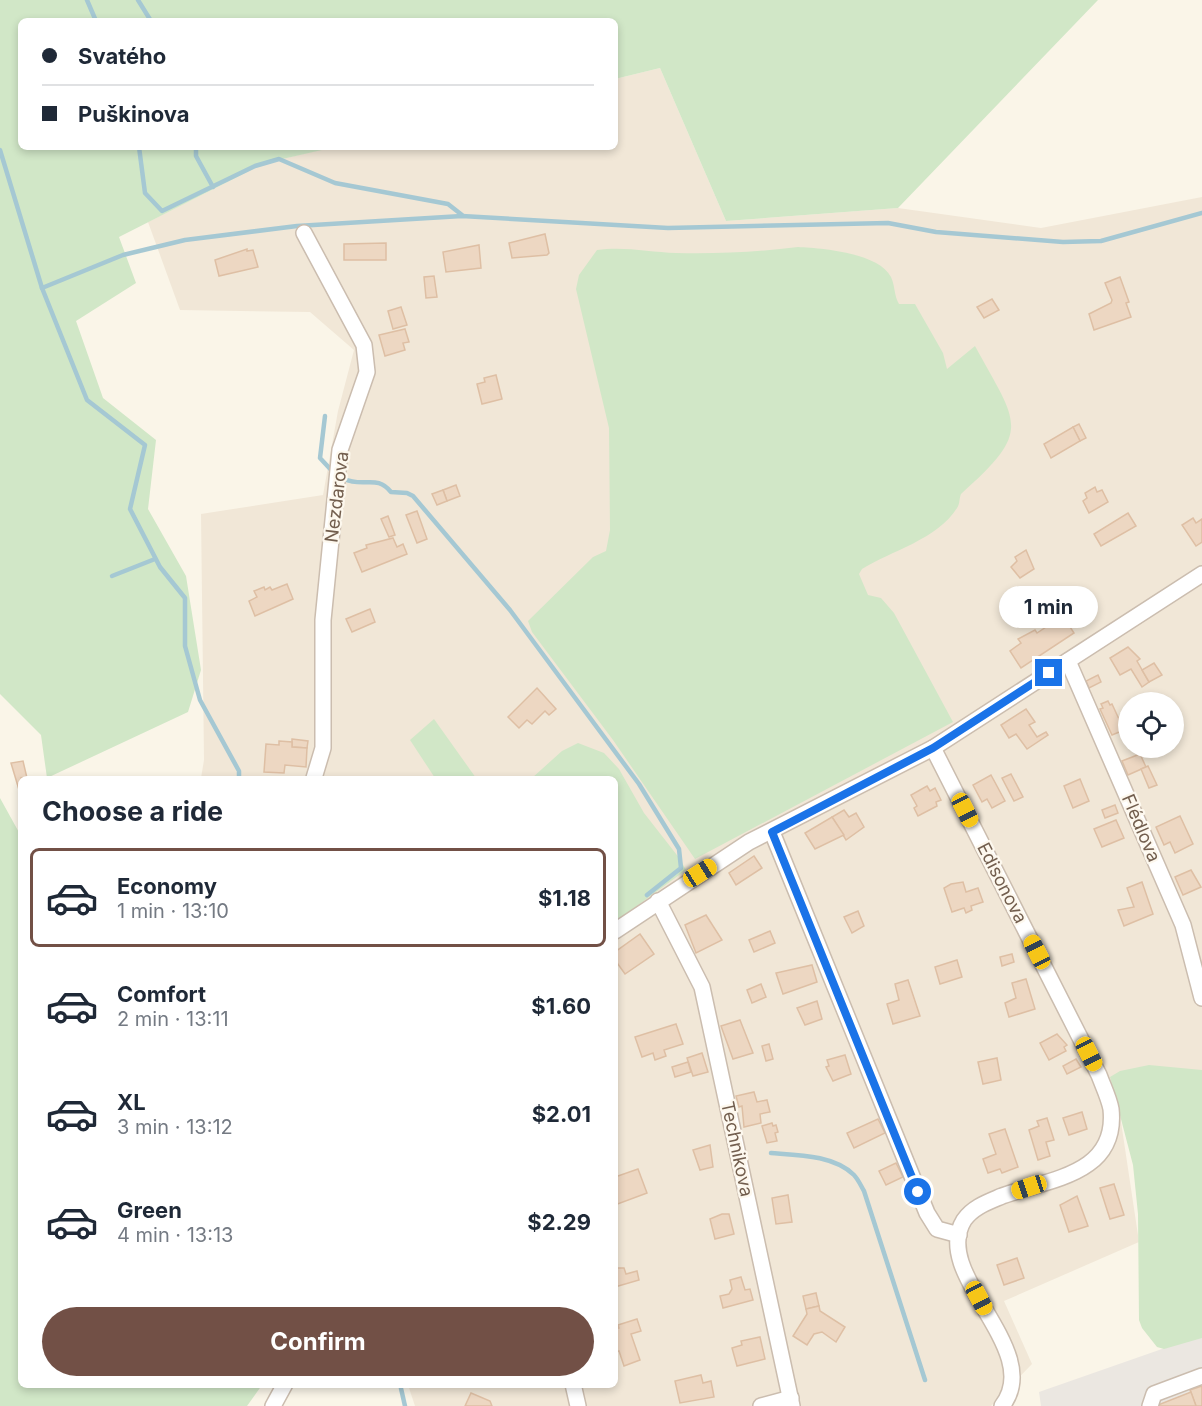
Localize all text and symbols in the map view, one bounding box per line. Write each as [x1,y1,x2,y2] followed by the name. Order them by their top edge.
[78,43,166,69] text: Svatého
[78,101,190,127] text: Puškinova
[320,450,353,544] street label: Nezdarova
[1000,586,1098,628] callout: 1 min
[1024,595,1073,619] text: 1 min
[1035,659,1062,686] route end
[1118,692,1184,758] map controls
[1118,692,1184,758] button: locate
[949,790,981,830] car
[1118,791,1165,865] street label: Flédlova
[42,795,223,828] text: Choose a ride
[973,839,1032,927] street label: Edisonova
[680,856,720,890] car
[45,871,99,925] icon: car
[117,873,217,899] text: Economy
[538,885,591,911] text: $1.18
[117,899,229,923] text: 1 min · 13:10
[1021,932,1053,972] car
[45,979,99,1033] icon: car
[117,981,206,1007] text: Comfort
[531,993,591,1019] text: $1.60
[117,1007,229,1031] text: 2 min · 13:11
[1073,1034,1105,1074] car
[45,1087,99,1141] icon: car
[117,1089,146,1115] text: XL
[717,1099,758,1198] street label: Technikova
[532,1101,591,1127] text: $2.01
[117,1115,233,1139] text: 3 min · 13:12
[1009,1173,1049,1201] car
[904,1178,931,1205] route start
[45,1195,99,1249] icon: car
[117,1197,182,1223] text: Green
[527,1209,591,1235] text: $2.29
[117,1223,233,1247] text: 4 min · 13:13
[963,1278,995,1318] car
[42,1307,594,1376] button: Confirm

